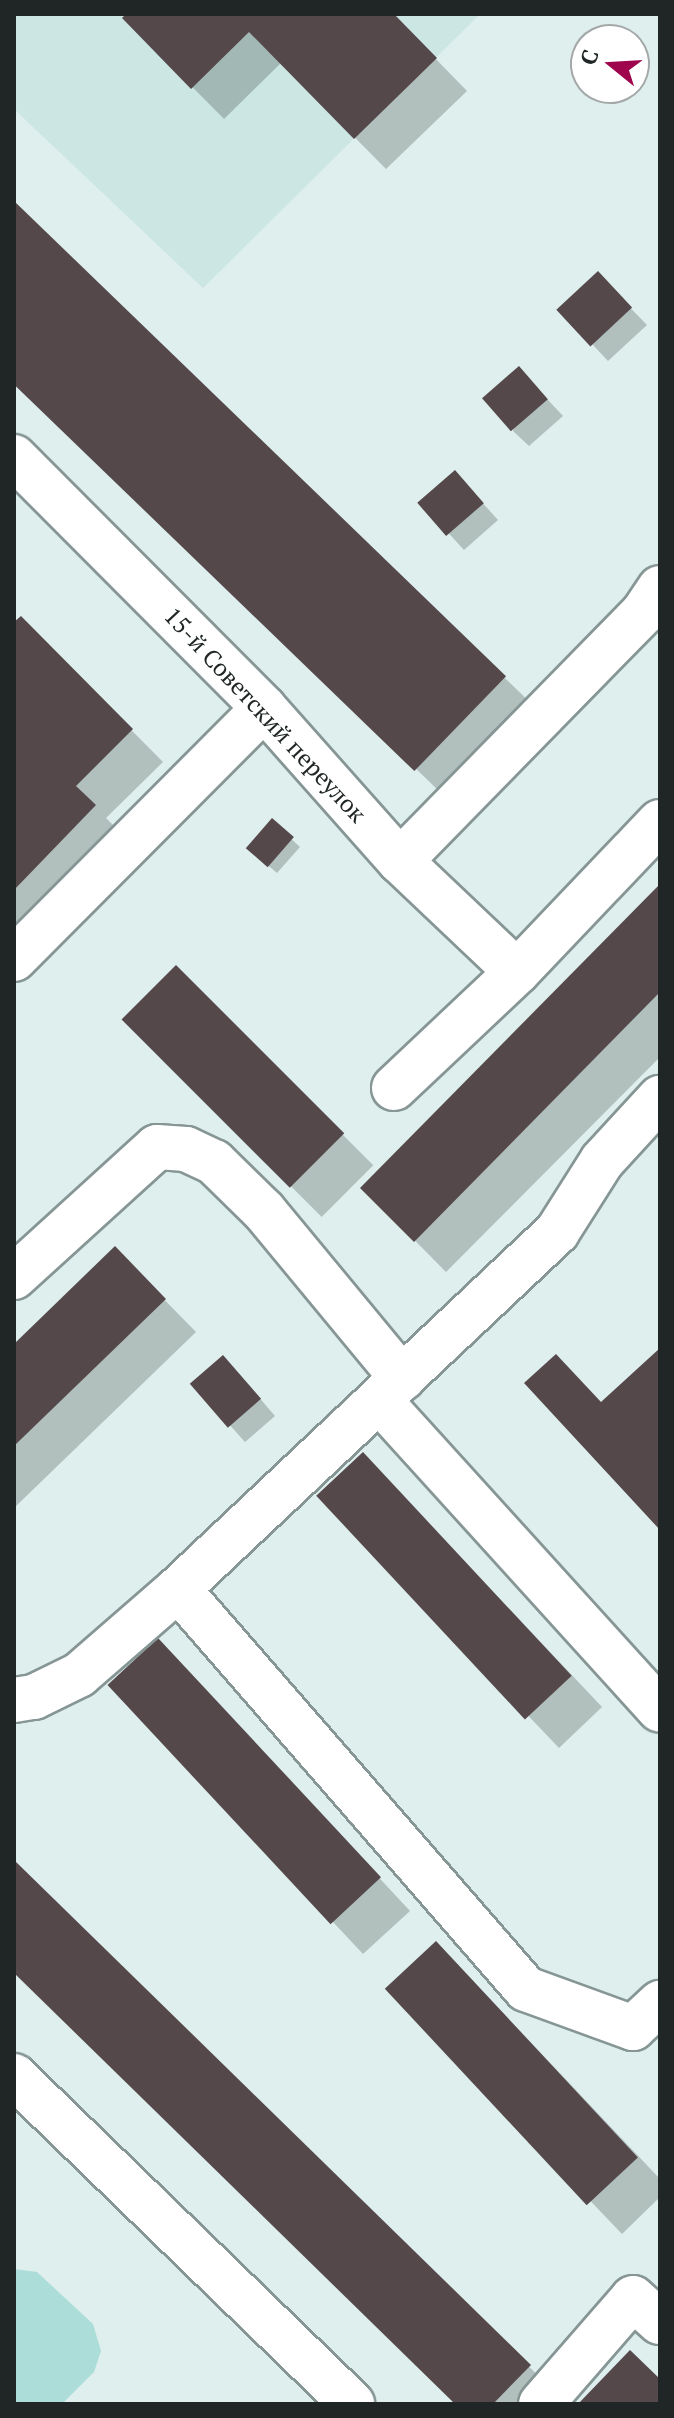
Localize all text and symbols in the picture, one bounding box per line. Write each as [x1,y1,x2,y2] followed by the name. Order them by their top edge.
[570,24,650,104] north arrow
[573,46,605,68] text: С
[158,602,372,828] street label: 15-й Советский переулок

